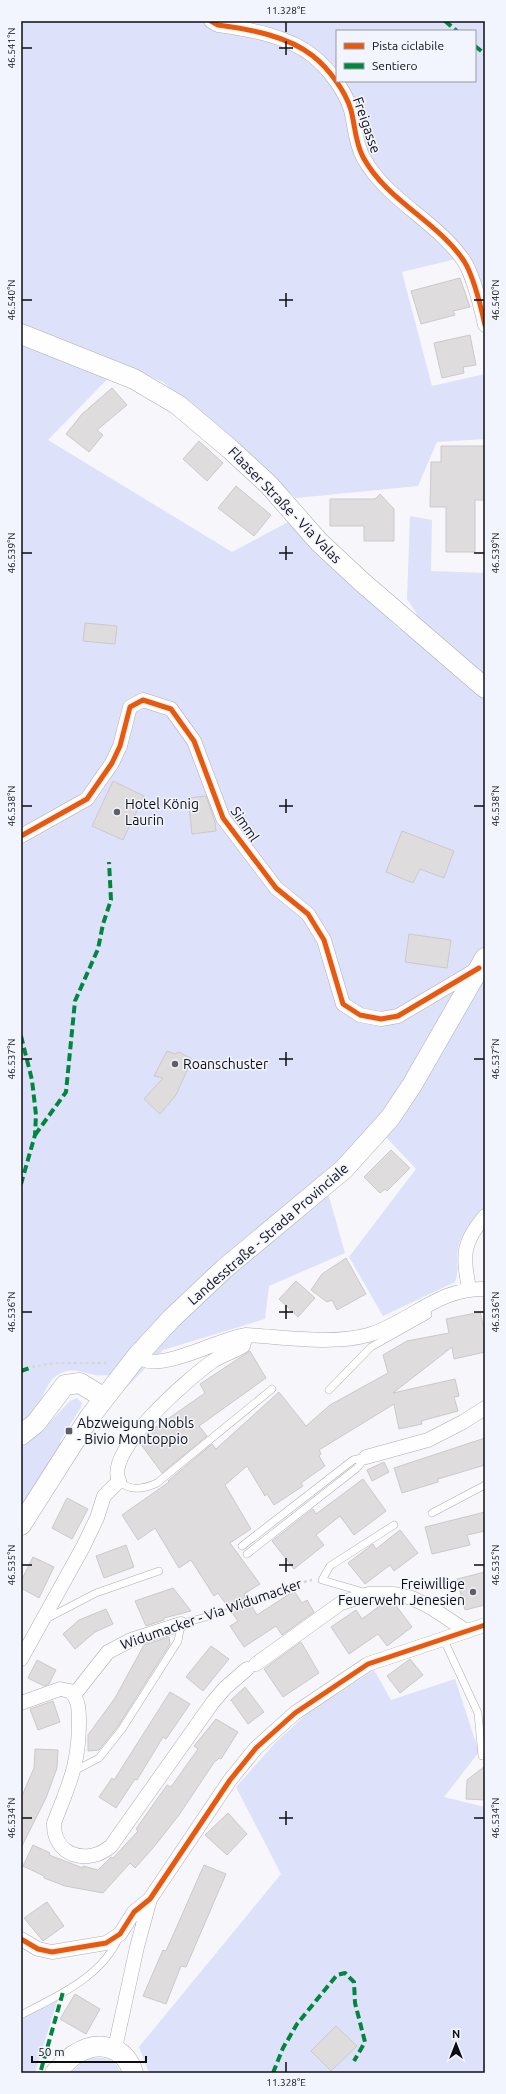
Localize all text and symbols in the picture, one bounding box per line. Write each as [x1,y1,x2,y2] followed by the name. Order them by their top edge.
[266,5,306,16] text: 11.328°E
[6,27,17,69] text: 46.541°N
[336,30,476,82] legend
[372,39,444,52] text: Pista ciclabile
[372,59,418,72] text: Sentiero
[350,95,384,155] street label: Freigasse
[6,279,17,321] text: 46.540°N
[490,279,501,321] text: 46.540°N
[225,443,345,567] street label: Flaaser Straße - Via Valas
[6,532,17,574] text: 46.539°N
[490,532,501,574] text: 46.539°N
[6,785,17,827] text: 46.538°N
[490,785,501,827] text: 46.538°N
[125,796,199,828] place label: Hotel König Laurin
[228,804,263,845] street label: Simml
[112,807,122,817] marker: Hotel König Laurin
[6,1038,17,1080] text: 46.537°N
[490,1038,501,1080] text: 46.537°N
[183,1056,269,1072] place label: Roanschuster
[170,1059,180,1069] marker: Roanschuster
[184,1160,352,1308] street label: Landesstraße - Strada Provinciale
[6,1291,17,1333] text: 46.536°N
[490,1291,501,1333] text: 46.536°N
[77,1415,194,1447] place label: Abzweigung Nobls - Bivio Montoppio
[64,1426,74,1436] marker: Abzweigung Nobls - Bivio Montoppio
[6,1544,17,1586] text: 46.535°N
[490,1544,501,1586] text: 46.535°N
[118,1575,304,1653] street label: Widumacker - Via Widumacker
[338,1576,465,1608] place label: Freiwillige Feuerwehr Jenesien
[468,1587,478,1597] marker: Freiwillige Feuerwehr Jenesien
[6,1797,17,1839] text: 46.534°N
[490,1797,501,1839] text: 46.534°N
[436,2024,476,2064] north arrow
[452,2028,460,2040] text: N
[32,2038,146,2064] scale bar
[38,2045,65,2058] text: 50 m
[266,2077,306,2088] text: 11.328°E

